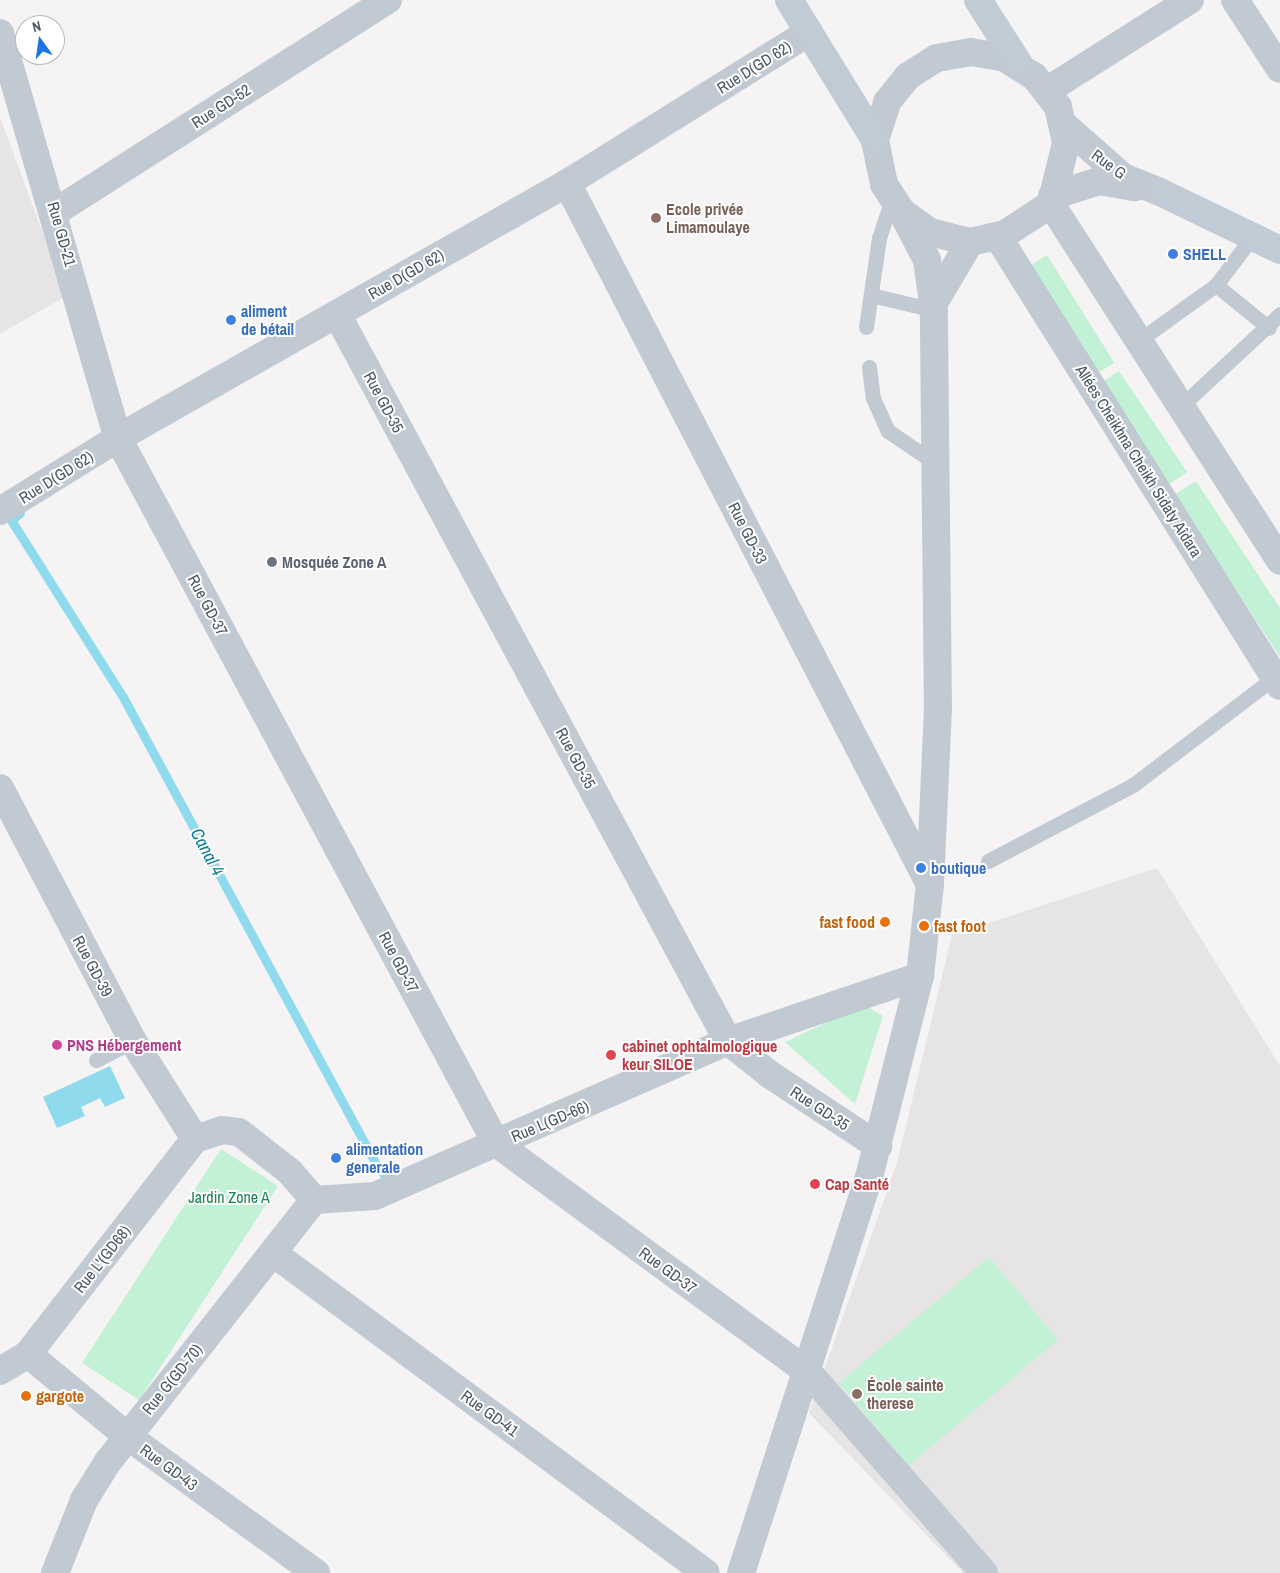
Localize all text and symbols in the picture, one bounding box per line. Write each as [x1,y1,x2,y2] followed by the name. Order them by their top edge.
[15,15,65,65] north arrow
[30,17,43,36] text: N
[713,37,795,97] street label: Rue D(GD 62)
[188,80,254,132] street label: Rue GD-52
[1088,145,1130,183] street label: Rue G
[44,199,80,269] street label: Rue GD-21
[666,199,750,237] place label: Ecole privée Limamoulaye
[650,212,662,224] marker: Ecole privée Limamoulaye
[1183,244,1226,264] place label: SHELL
[365,245,447,303] street label: Rue D(GD 62)
[1167,248,1179,260] marker: SHELL
[241,301,294,339] place label: aliment de bétail
[225,314,237,326] marker: aliment de bétail
[1072,361,1206,561] street label: Allées Cheikhna Cheikh Sidaty Aîdara
[360,368,408,436] street label: Rue GD-35
[15,447,97,507] street label: Rue D(GD 62)
[724,499,772,567] street label: Rue GD-33
[282,552,387,572] place label: Mosquée Zone A
[266,556,278,568] marker: Mosquée Zone A
[184,571,232,639] street label: Rue GD-37
[552,724,600,792] street label: Rue GD-35
[186,824,228,880] water label: Canal 4
[931,858,986,878] place label: boutique
[915,862,927,874] marker: boutique
[820,912,875,932] place label: fast food
[879,916,891,928] marker: fast food
[934,916,986,936] place label: fast foot
[918,920,930,932] marker: fast foot
[375,928,423,996] street label: Rue GD-37
[69,932,117,1000] street label: Rue GD-39
[67,1035,181,1055] place label: PNS Hébergement
[622,1036,777,1074] place label: cabinet ophtalmologique keur SILOE
[51,1039,63,1051] marker: PNS Hébergement
[604,1048,618,1062] marker: cabinet ophtalmologique keur SILOE
[787,1082,853,1134] street label: Rue GD-35
[508,1096,592,1146] street label: Rue L(GD-66)
[346,1139,423,1177] place label: alimentation generale
[330,1152,342,1164] marker: alimentation generale
[825,1174,889,1194] place label: Cap Santé
[809,1178,821,1190] marker: Cap Santé
[188,1187,270,1207] park label: Jardin Zone A
[70,1221,134,1297] street label: Rue L'(GD68)
[636,1243,700,1297] street label: Rue GD-37
[138,1340,206,1418] street label: Rue G(GD-70)
[867,1375,944,1413] place label: École sainte therese
[36,1386,84,1406] place label: gargote
[458,1386,522,1440] street label: Rue GD-41
[851,1388,863,1400] marker: École sainte therese
[20,1390,32,1402] marker: gargote
[137,1440,201,1494] street label: Rue GD-43

